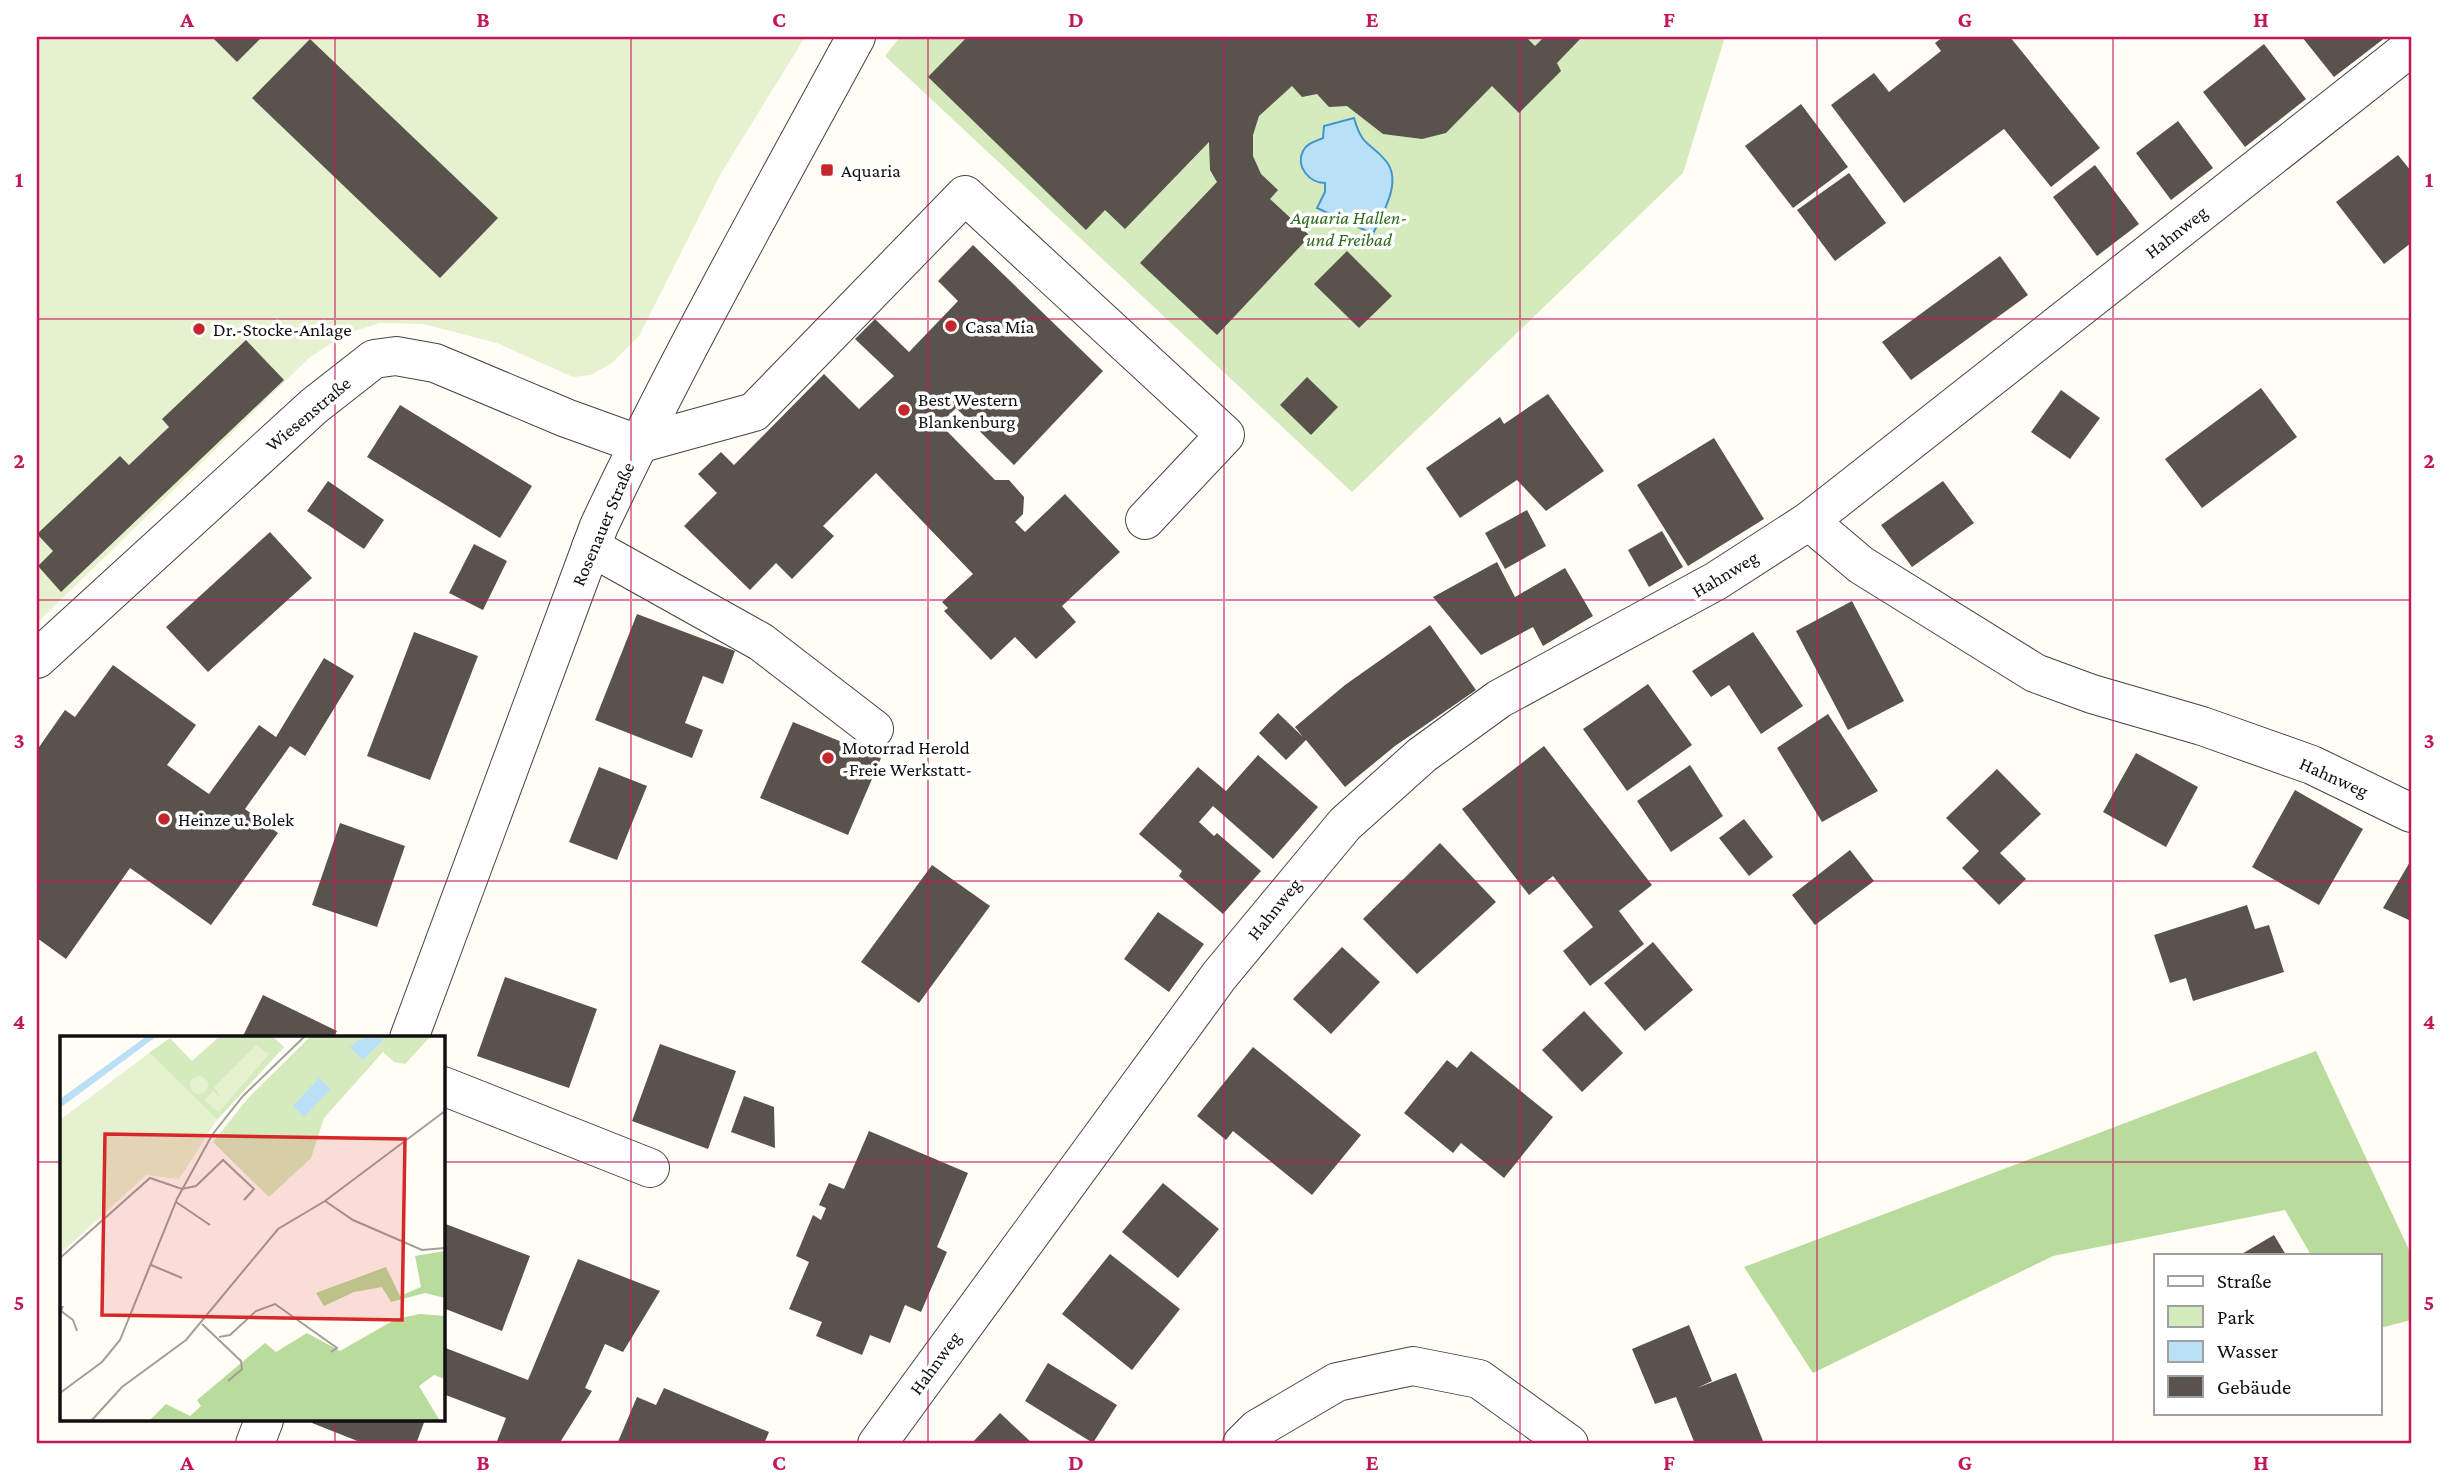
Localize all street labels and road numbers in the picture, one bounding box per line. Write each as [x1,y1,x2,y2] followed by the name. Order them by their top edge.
[2141,201,2211,263] street label: Hahnweg
[261,372,355,456] street label: Wiesenstraße
[567,459,639,589] street label: Rosenauer Straße
[1688,546,1762,602] street label: Hahnweg
[2296,753,2372,801] street label: Hahnweg
[1243,874,1305,944] street label: Hahnweg
[905,1327,965,1399] street label: Hahnweg

